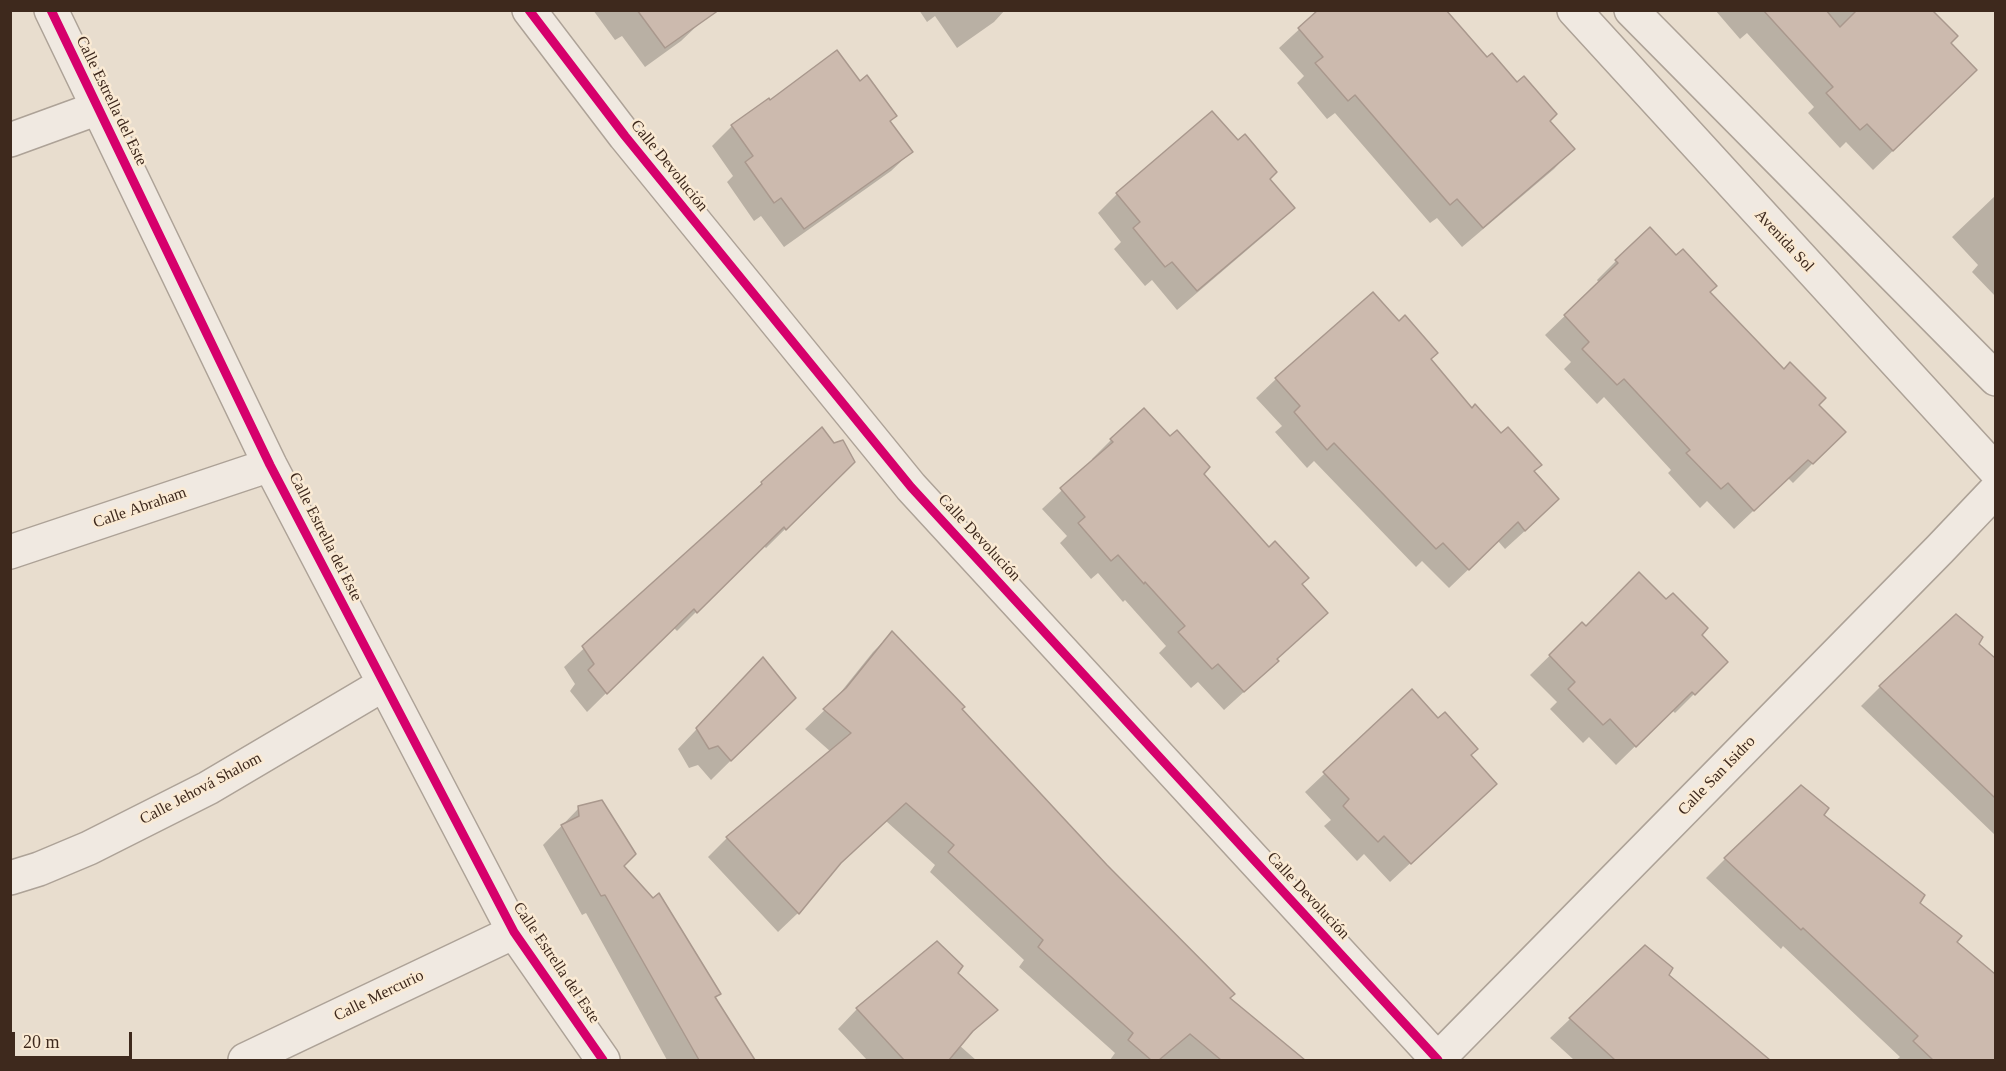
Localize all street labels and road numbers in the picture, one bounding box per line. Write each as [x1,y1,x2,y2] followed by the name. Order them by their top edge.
[71,33,151,169] street label: Calle Estrella del Este
[626,116,712,216] street label: Calle Devolución
[1750,206,1818,276] street label: Avenida Sol
[284,470,366,604] street label: Calle Estrella del Este
[91,483,189,533] street label: Calle Abraham
[934,490,1024,586] street label: Calle Devolución
[1674,732,1760,820] street label: Calle San Isidro
[137,749,265,829] street label: Calle Jehová Shalom
[1263,848,1353,944] street label: Calle Devolución
[508,899,604,1027] street label: Calle Estrella del Este
[331,966,427,1026] street label: Calle Mercurio

